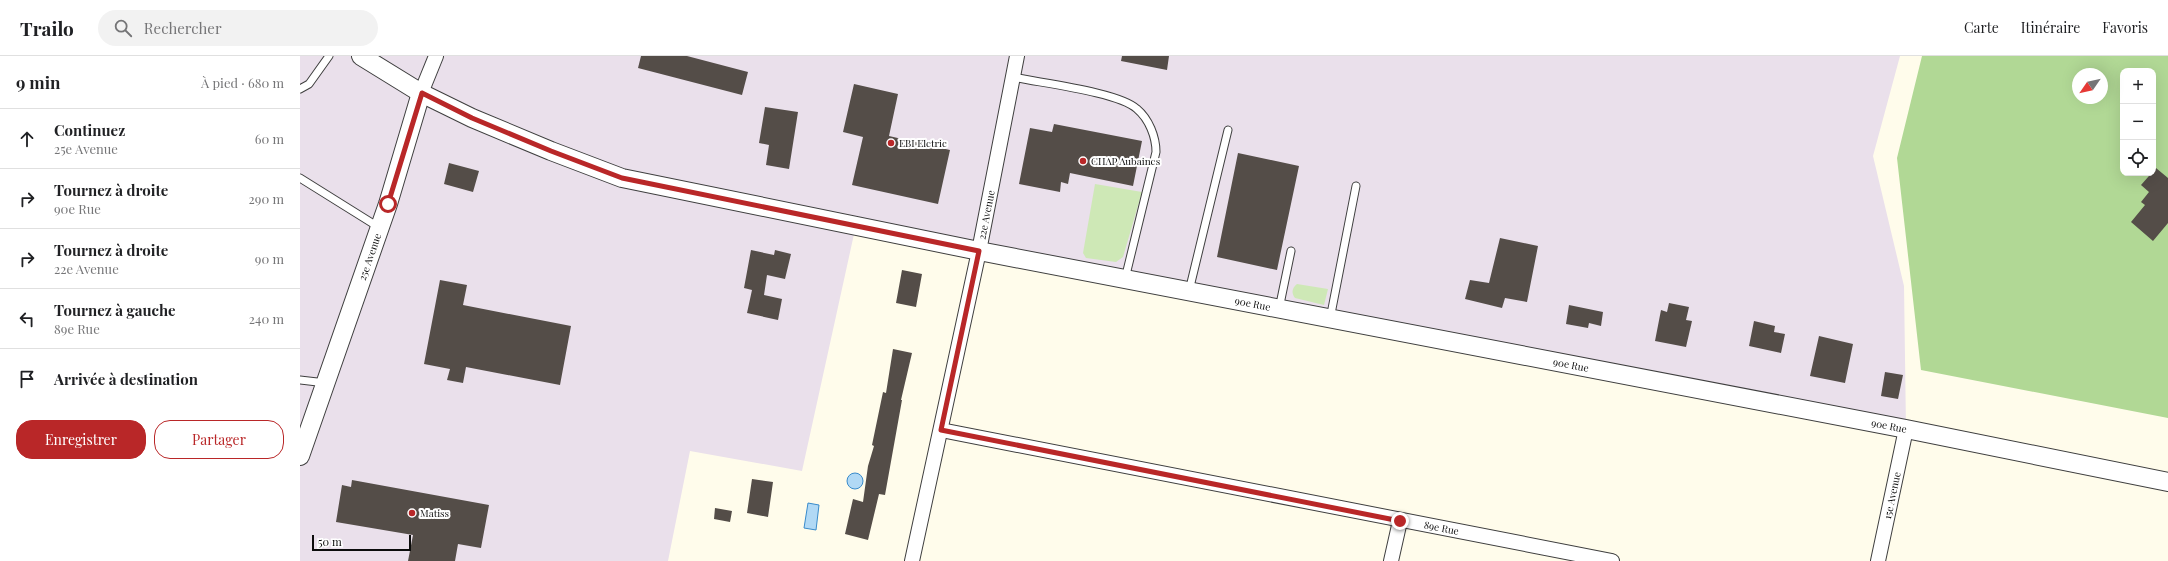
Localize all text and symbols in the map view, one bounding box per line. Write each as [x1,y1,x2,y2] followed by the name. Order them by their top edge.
[98,10,378,46] search box
[20,15,74,41] text: Trailo
[112,17,134,39] icon: search
[144,18,222,38] text: Rechercher
[1964,18,1999,37] text: Carte
[2021,18,2080,37] text: Itinéraire
[2102,18,2148,37] text: Favoris
[2072,68,2108,104] north arrow
[2120,68,2156,176] map controls
[2120,68,2156,104] button: +
[16,71,61,93] text: 9 min
[201,74,284,91] text: À pied · 680 m
[2120,104,2156,140] button: −
[54,120,125,140] text: Continuez
[16,128,38,150] icon: ahead
[255,130,284,147] text: 60 m
[899,136,947,150] place label: EBI Eletric
[886,138,896,148] marker: EBI Eletric
[54,140,118,157] text: 25e Avenue
[2120,140,2156,176] button: locate
[1091,154,1160,168] place label: CHAP Aubaines
[1078,156,1088,166] marker: CHAP Aubaines
[54,180,168,200] text: Tournez à droite
[16,188,38,210] icon: right
[974,189,998,241] street label: 22e Avenue
[249,190,284,207] text: 290 m
[379,195,397,213] route start
[54,200,101,217] text: 90e Rue
[355,231,384,282] street label: 25e Avenue
[54,240,168,260] text: Tournez à droite
[16,248,38,270] icon: right
[255,250,284,267] text: 90 m
[54,260,119,277] text: 22e Avenue
[1234,293,1272,314] street label: 90e Rue
[54,300,176,320] text: Tournez à gauche
[16,308,38,330] icon: left
[249,310,284,327] text: 240 m
[54,320,100,337] text: 89e Rue
[1552,354,1590,375] street label: 90e Rue
[16,368,38,390] icon: arrive
[54,369,198,389] text: Arrivée à destination
[1870,415,1908,436] street label: 90e Rue
[16,420,146,459] button: Enregistrer
[154,420,284,459] button: Partager
[1880,471,1904,520] street label: 15e Avenue
[420,506,449,520] place label: Matiss
[407,508,417,518] marker: Matiss
[1391,512,1409,530] route end
[1423,517,1460,538] street label: 89e Rue
[312,533,411,552] scale bar
[318,534,342,549] text: 50 m

